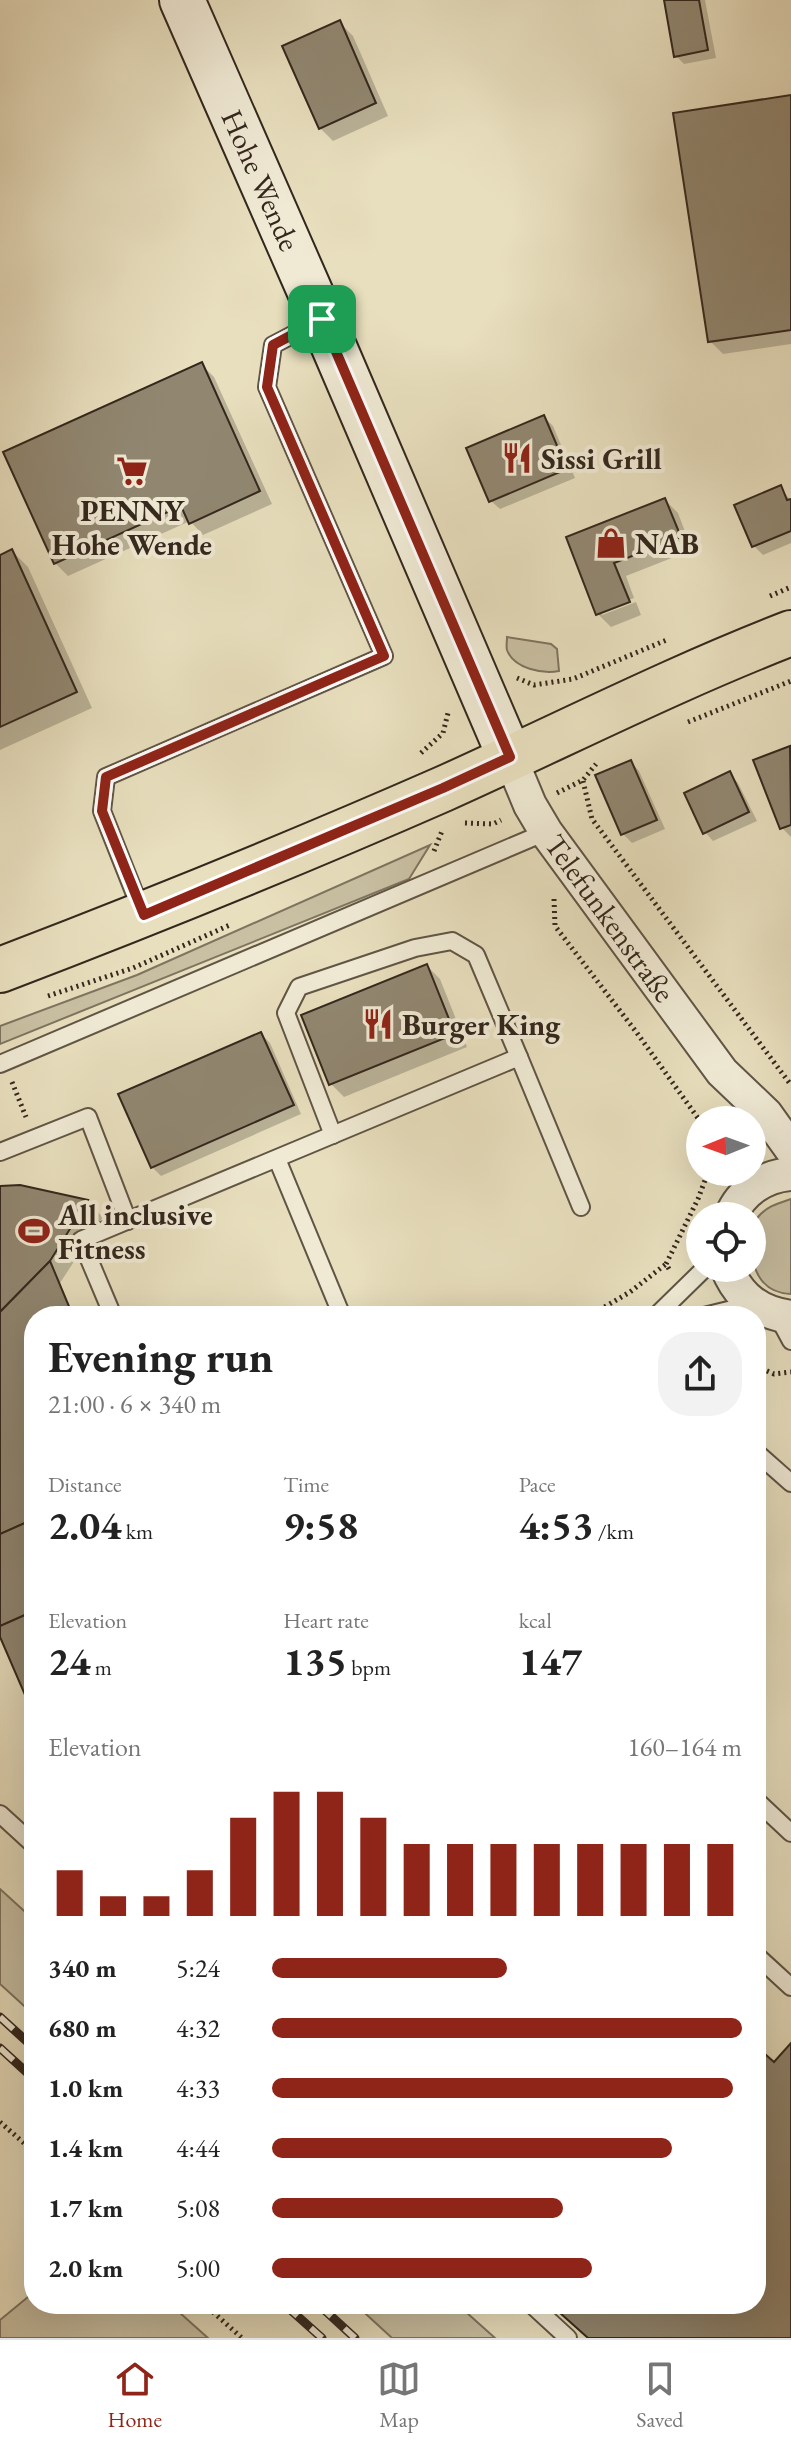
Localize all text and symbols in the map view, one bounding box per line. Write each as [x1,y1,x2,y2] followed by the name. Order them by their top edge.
[213,103,309,257] street label: Hohe Wende
[288,285,356,353] pin
[300,297,344,341] icon: arrive
[541,439,662,478] place label: Sissi Grill
[500,441,534,475] restaurant icon: Sissi Grill
[115,454,149,488] supermarket icon: PENNY Hohe Wende
[52,491,212,564] place label: PENNY Hohe Wende
[635,524,699,563] place label: NAB
[594,526,628,560] shop icon: NAB
[536,826,684,1010] street label: Telefunkenstraße
[402,1005,561,1044] place label: Burger King
[361,1007,395,1041] restaurant icon: Burger King
[686,1106,766,1186] north arrow
[686,1106,766,1282] map controls
[57,1195,213,1268] place label: All inclusive Fitness
[686,1202,766,1282] button: locate
[17,1214,51,1248] sports icon: All inclusive Fitness
[48,1328,273,1385] text: Evening run
[658,1332,742,1416] button: share
[48,1387,221,1421] text: 21:00 · 6 × 340 m
[48,1470,121,1499] text: Distance
[283,1470,329,1499] text: Time
[519,1470,556,1499] text: Pace
[48,1499,121,1551] text: 2.04
[283,1499,358,1551] text: 9:58
[519,1499,593,1551] text: 4:53
[121,1517,153,1546] text: km
[593,1517,634,1546] text: /km
[48,1606,127,1635] text: Elevation
[283,1606,369,1635] text: Heart rate
[519,1606,552,1635] text: kcal
[48,1635,90,1687] text: 24
[283,1635,347,1687] text: 135
[519,1635,582,1687] text: 147
[90,1653,112,1682] text: m
[347,1653,391,1682] text: bpm
[48,1730,142,1764] text: Elevation
[627,1730,742,1764] text: 160–164 m
[48,1951,116,1985] text: 340 m
[176,1951,220,1985] text: 5:24
[48,2011,116,2045] text: 680 m
[176,2011,220,2045] text: 4:32
[48,2071,123,2105] text: 1.0 km
[176,2071,220,2105] text: 4:33
[48,2131,123,2165] text: 1.4 km
[176,2131,220,2165] text: 4:44
[48,2191,123,2225] text: 1.7 km
[176,2191,220,2225] text: 5:08
[48,2251,123,2285] text: 2.0 km
[176,2251,220,2285] text: 5:00
[108,2357,162,2434] tab: Home
[377,2357,421,2434] tab: Map
[636,2357,683,2434] tab: Saved

